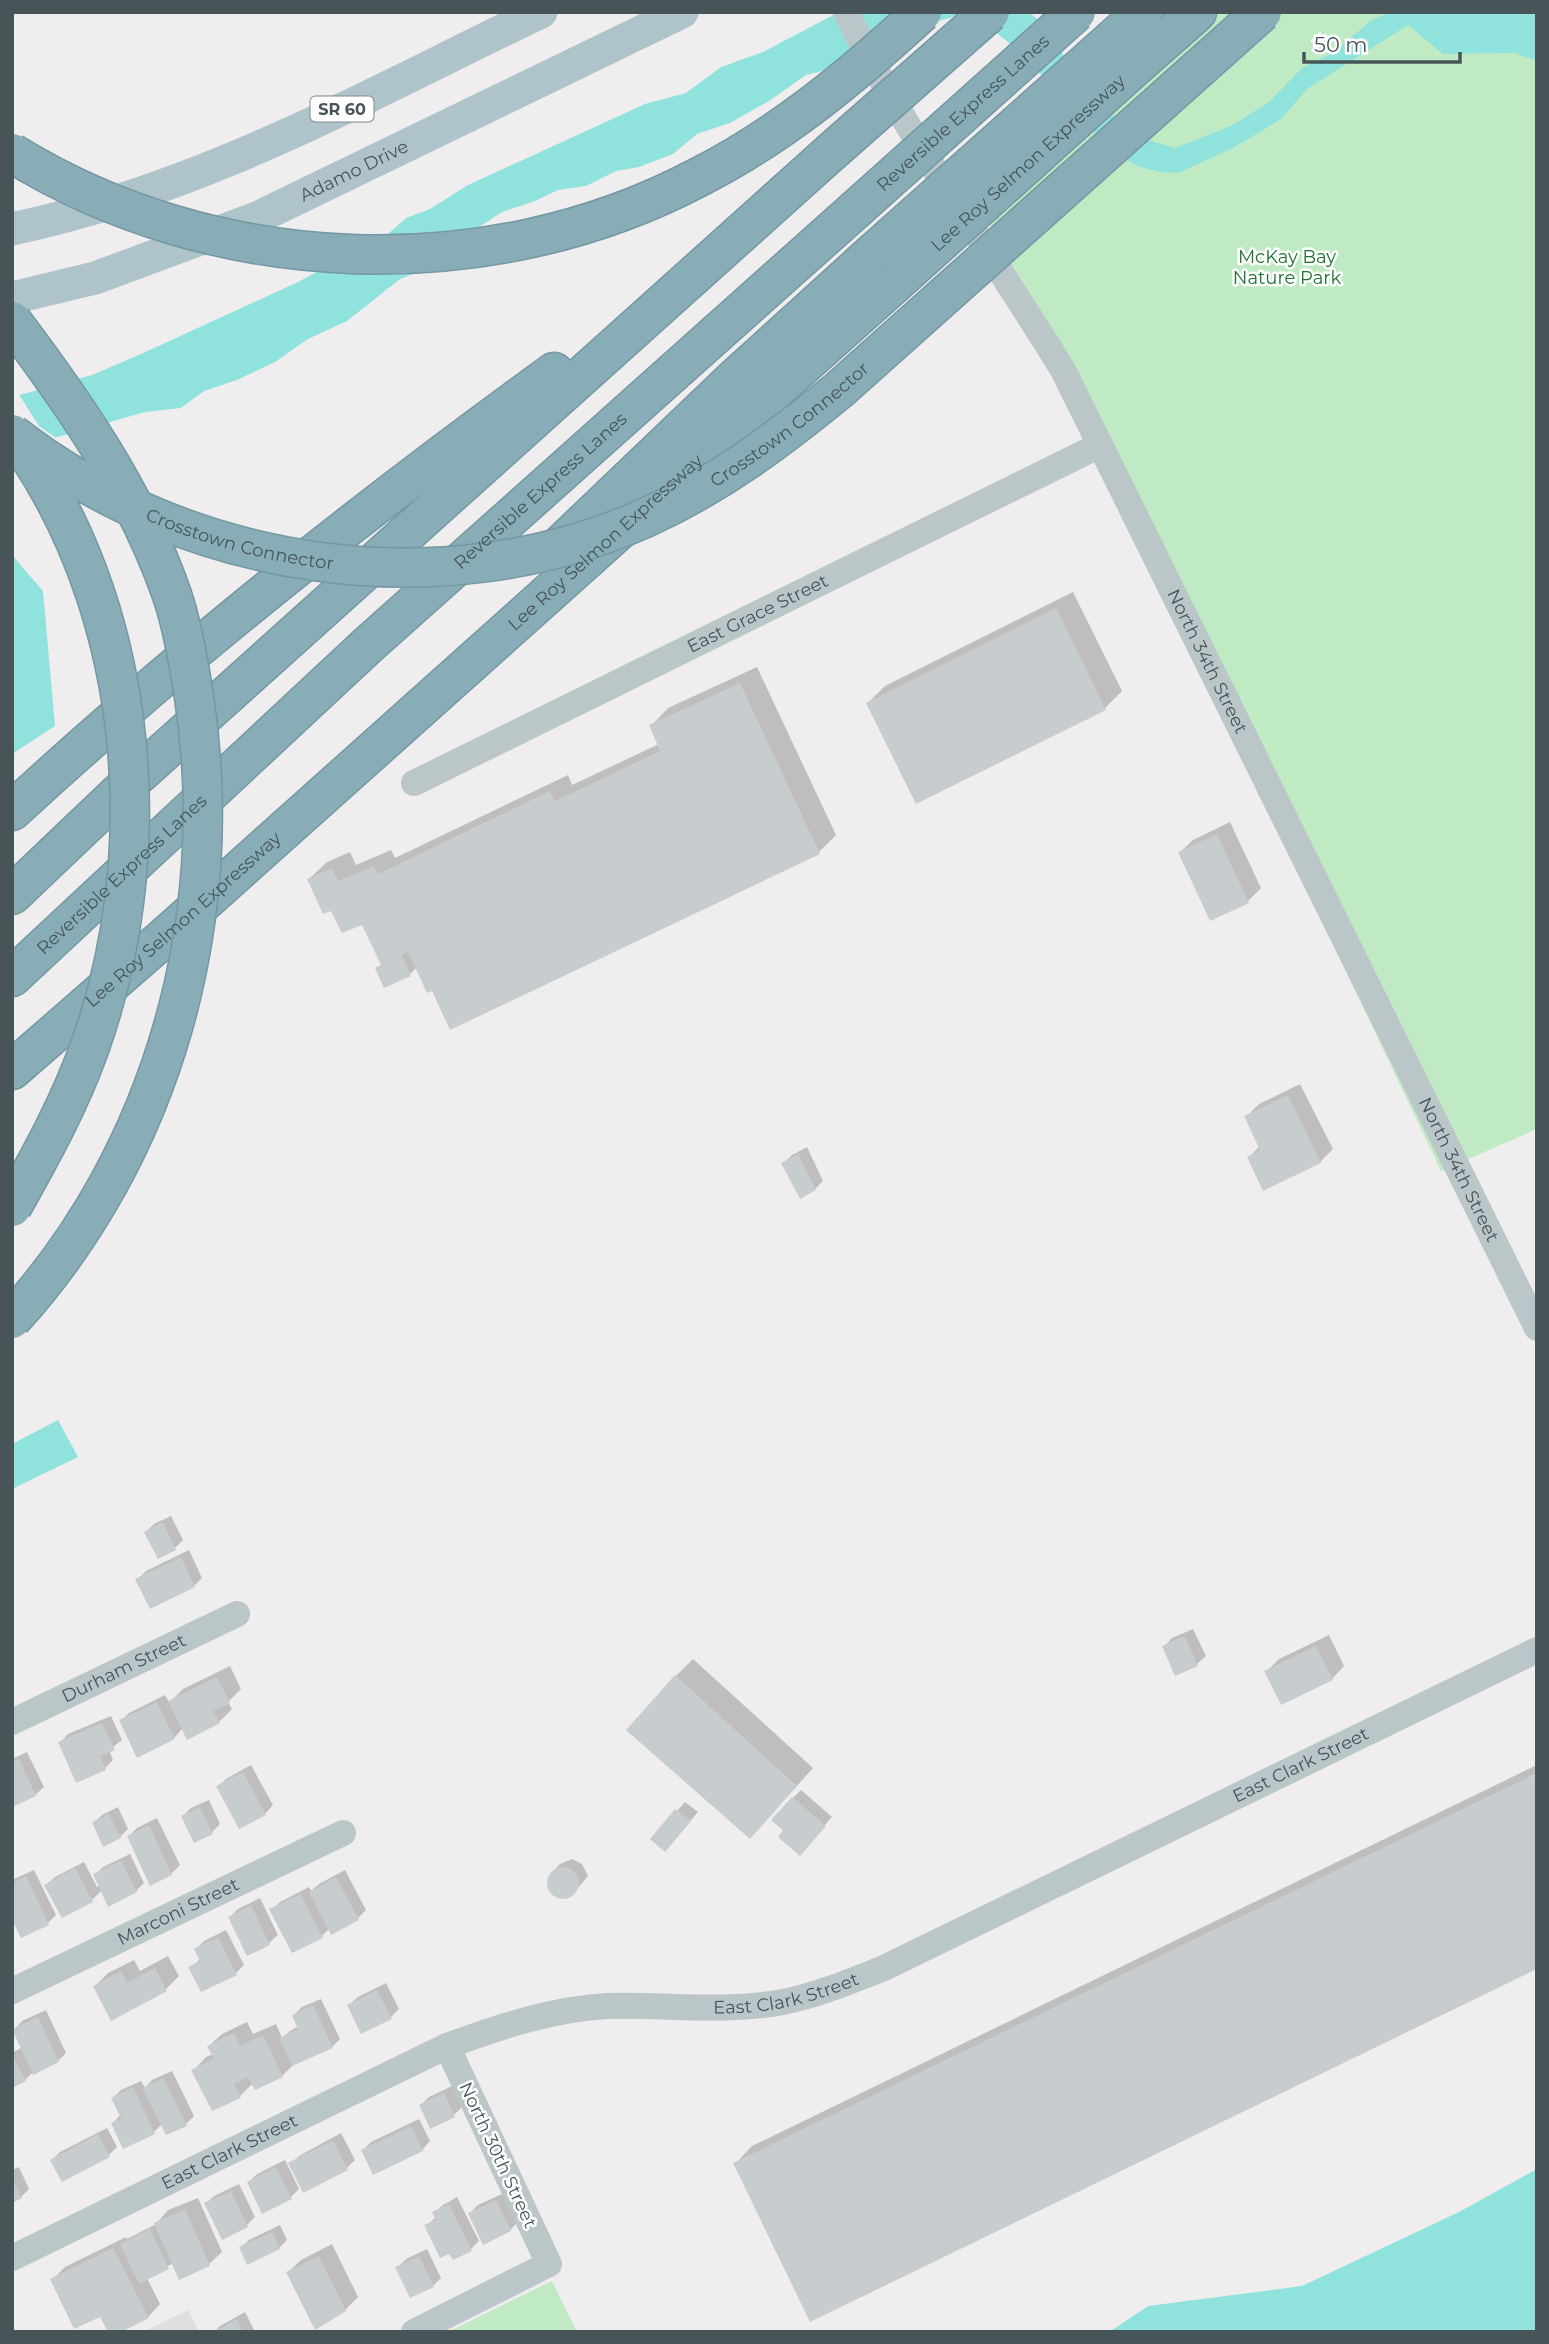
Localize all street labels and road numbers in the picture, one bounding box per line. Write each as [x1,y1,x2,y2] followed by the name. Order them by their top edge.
[872,30,1054,196] street label: Reversible Express Lanes
[926,70,1130,256] street label: Lee Roy Selmon Expressway
[310,96,374,122] road number: SR 60
[296,135,412,207] street label: Adamo Drive
[706,357,874,492] street label: Crosstown Connector
[449,408,632,574] street label: Reversible Express Lanes
[503,449,708,635] street label: Lee Roy Selmon Expressway
[143,504,335,574] street label: Crosstown Connector
[683,570,832,658] street label: East Grace Street
[1162,586,1252,737] street label: North 34th Street
[32,790,211,959] street label: Reversible Express Lanes
[81,827,286,1012] street label: Lee Roy Selmon Expressway
[1414,1094,1504,1245] street label: North 34th Street
[58,1629,189,1708] street label: Durham Street
[1229,1723,1372,1807] street label: East Clark Street
[114,1873,242,1950] street label: Marconi Street
[713,1968,862,2019] street label: East Clark Street
[455,2079,541,2231] street label: North 30th Street
[158,2110,301,2194] street label: East Clark Street

